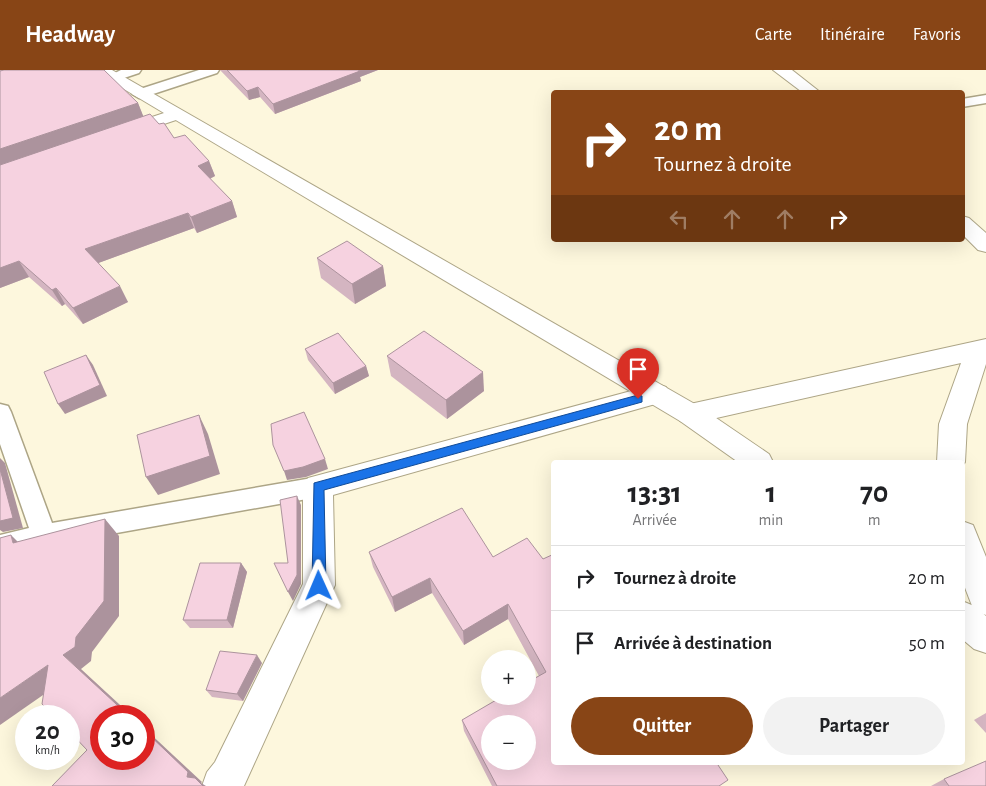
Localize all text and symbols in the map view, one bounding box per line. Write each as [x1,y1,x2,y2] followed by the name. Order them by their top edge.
[25,23,115,47] text: Headway
[755,26,792,44] text: Carte
[820,26,885,44] text: Itinéraire
[913,26,961,44] text: Favoris
[571,110,636,175] icon: right
[654,112,722,147] text: 20 m
[654,153,792,175] text: Tournez à droite
[665,205,693,233] icon: left
[718,205,746,233] icon: ahead
[771,205,799,233] icon: ahead
[824,205,852,233] icon: right
[617,348,659,399] pin
[624,355,652,383] icon: arrive
[628,478,682,508] text: 13:31
[765,478,776,508] text: 1
[860,478,888,508] text: 70
[632,512,677,528] text: Arrivée
[758,512,783,528] text: min
[868,512,881,528] text: m
[292,559,344,611] position arrow
[571,564,599,592] icon: right
[614,569,736,588] text: Tournez à droite
[908,569,945,588] text: 20 m
[571,629,599,657] icon: arrive
[614,634,772,653] text: Arrivée à destination
[909,634,945,653] text: 50 m
[481,650,536,770] map controls
[481,650,536,705] button: +
[571,697,753,755] button: Quitter
[763,697,945,755] button: Partager
[90,705,155,770] speed limit sign: 30
[481,715,536,770] button: −
[35,719,60,744] text: 20
[35,744,60,756] text: km/h

